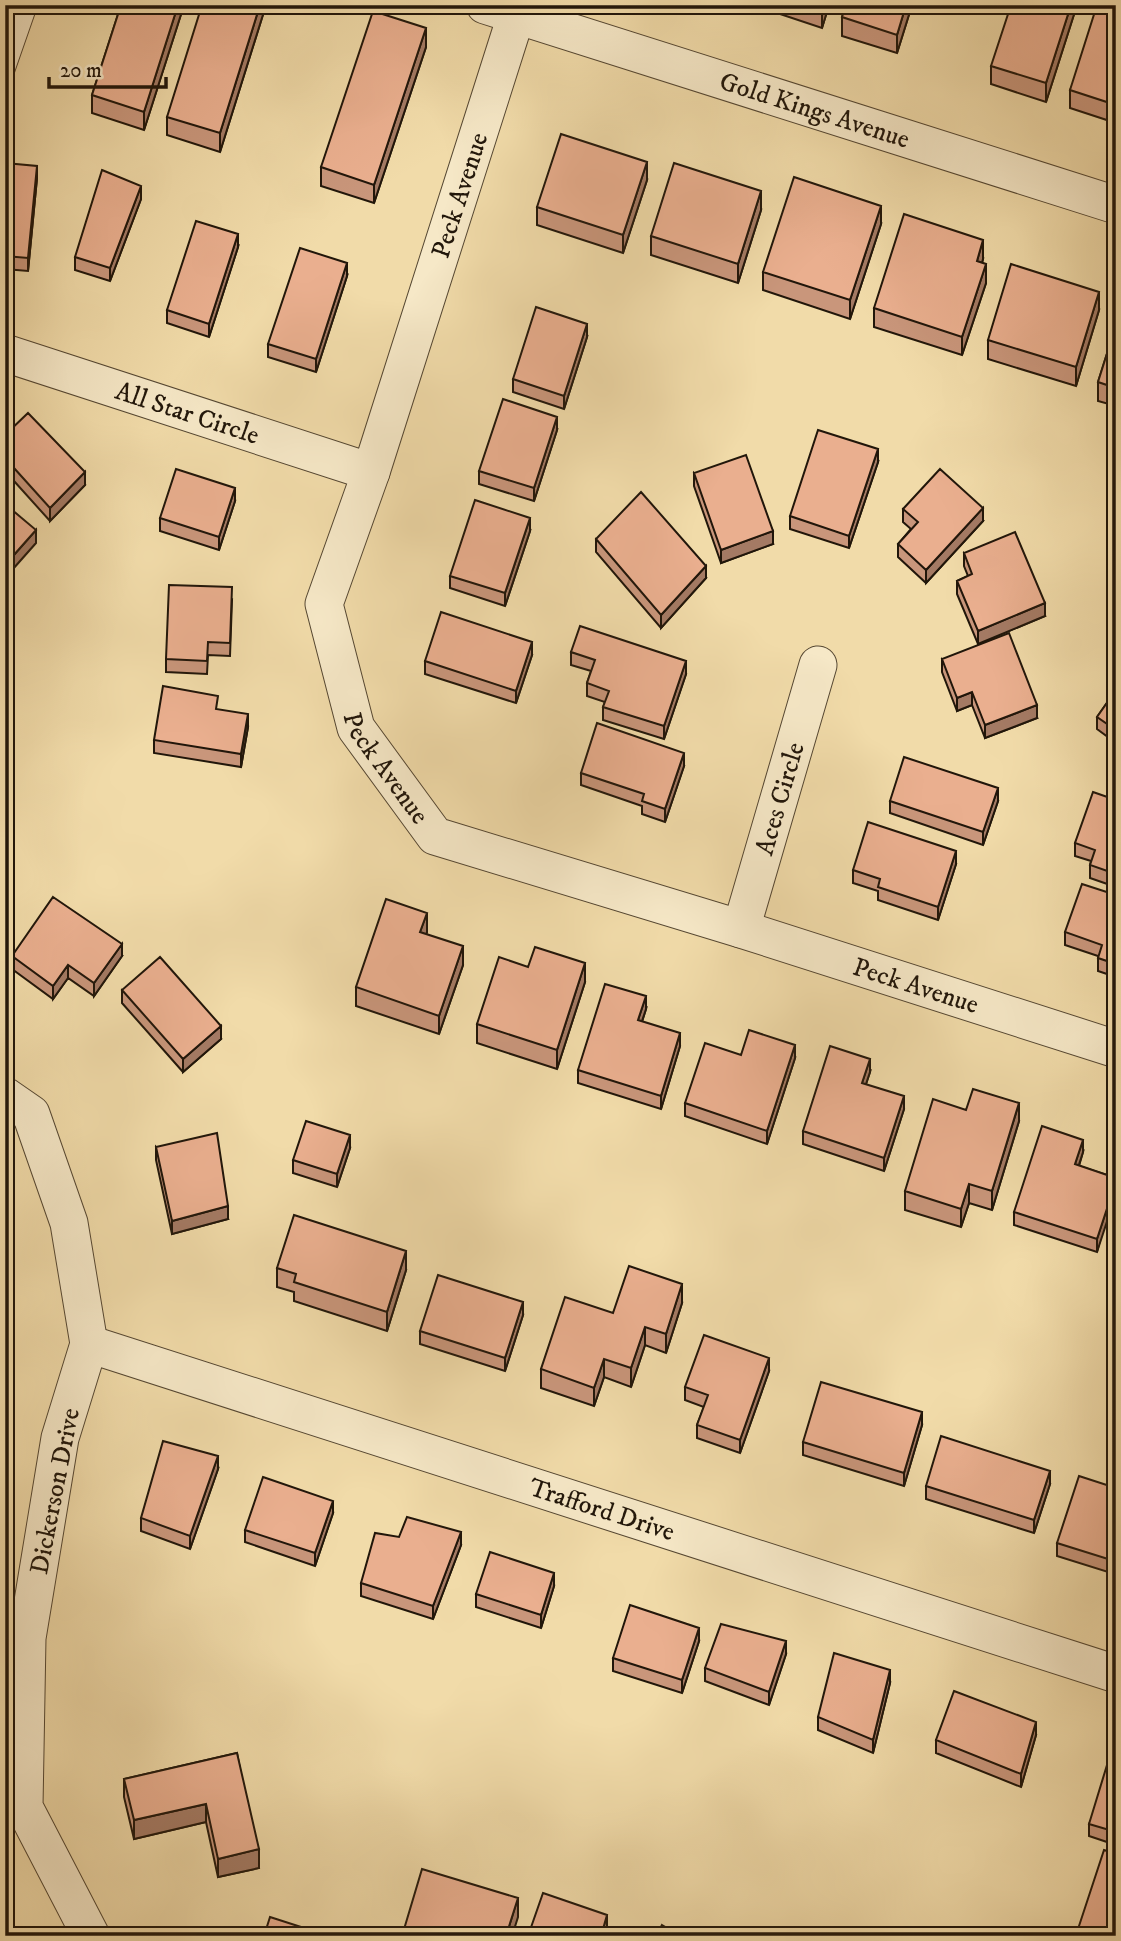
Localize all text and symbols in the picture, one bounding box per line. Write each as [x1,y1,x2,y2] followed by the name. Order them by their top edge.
[49,46,166,90] scale bar
[60,58,102,84] text: 20 m
[715,65,914,157] street label: Gold Kings Avenue
[425,128,496,262] street label: Peck Avenue
[111,375,263,453] street label: All Star Circle
[335,709,436,831] street label: Peck Avenue
[748,739,813,859] street label: Aces Circle
[848,951,983,1022] street label: Peck Avenue
[23,1405,88,1577] street label: Dickerson Drive
[525,1472,679,1549] street label: Trafford Drive

